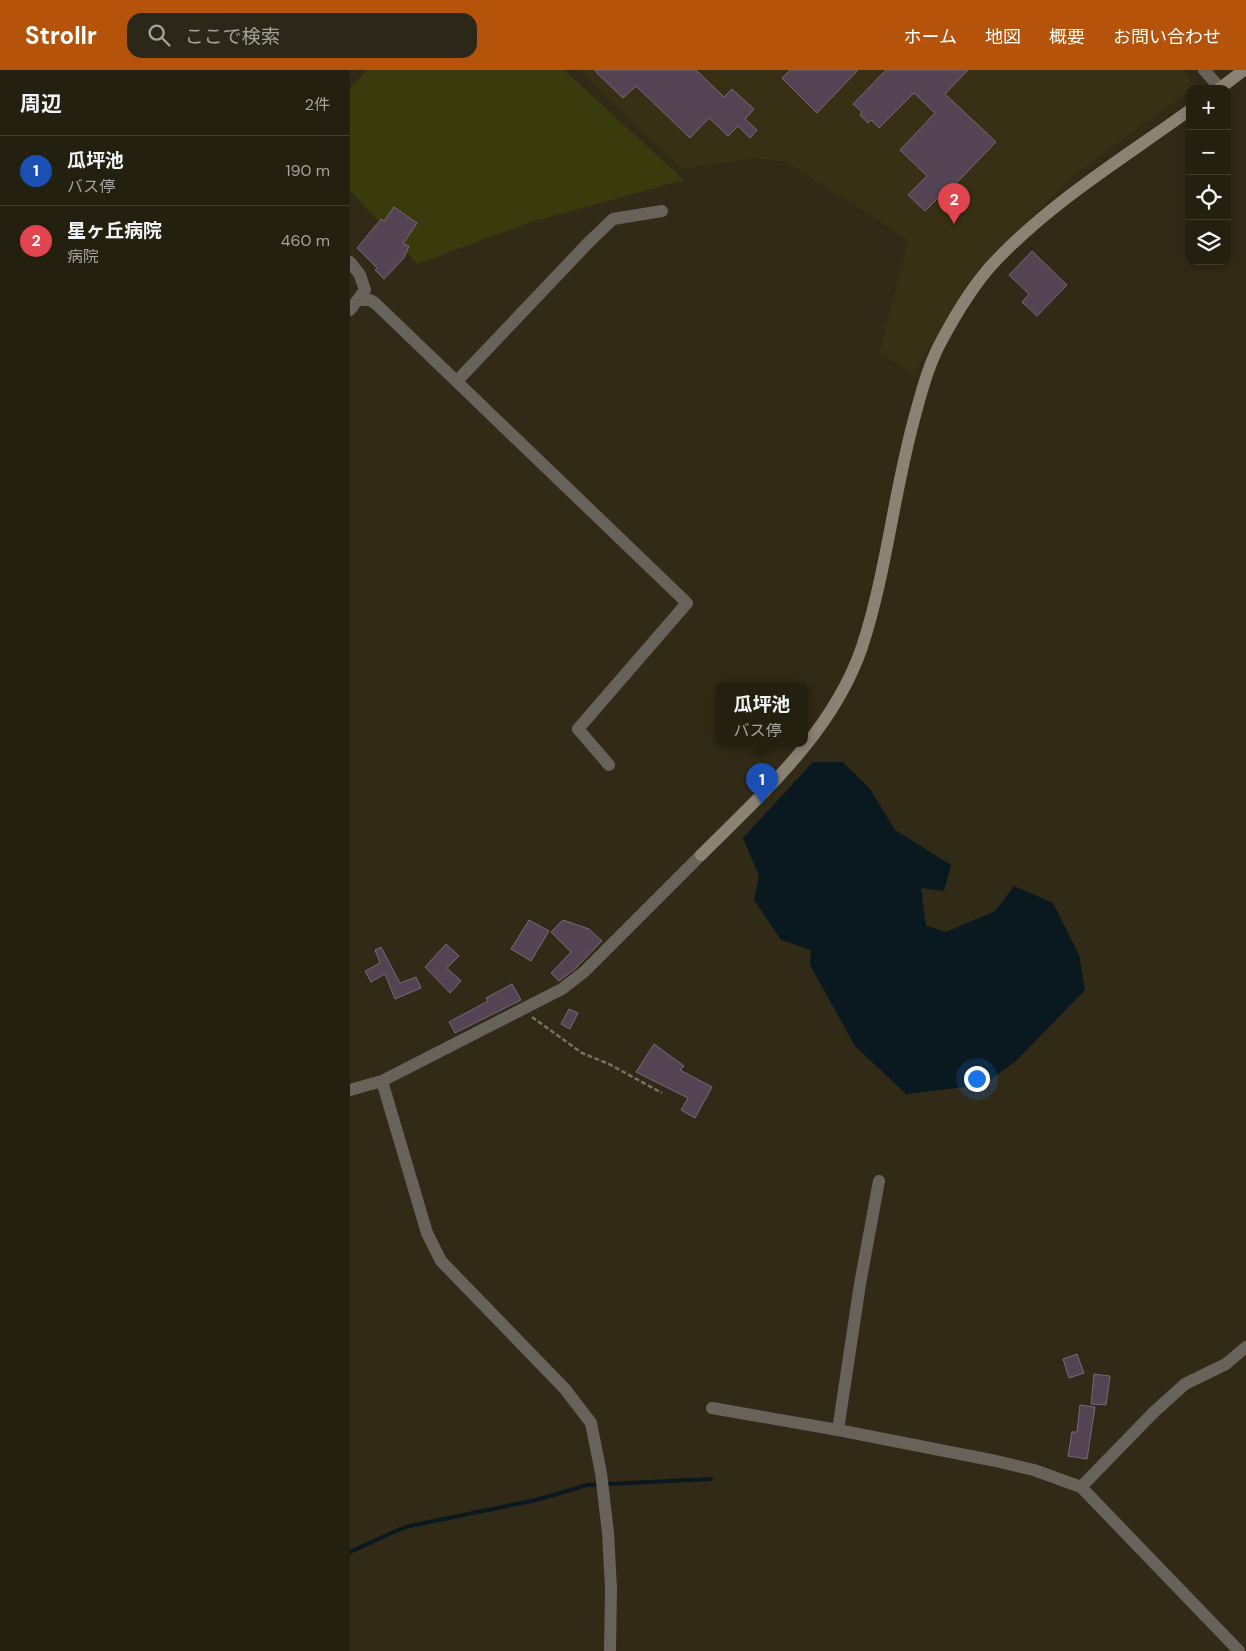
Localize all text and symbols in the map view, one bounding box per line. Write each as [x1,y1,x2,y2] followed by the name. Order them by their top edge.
[127,13,477,58] search box
[25,20,97,51] text: Strollr
[145,21,173,49] icon: search
[185,24,280,49] text: ここで検索
[904,25,957,49] text: ホーム
[985,25,1021,49] text: 地図
[1049,25,1085,49] text: 概要
[1113,25,1221,49] text: お問い合わせ
[1186,85,1231,265] map controls
[1186,85,1231,130] button: +
[20,90,62,118] text: 周辺
[305,94,330,115] text: 2件
[1186,130,1231,175] button: −
[67,148,124,173] text: 瓜坪池
[33,160,39,181] text: 1
[286,160,330,181] text: 190 m
[1186,175,1231,220] button: locate
[67,176,115,197] text: バス停
[938,183,970,224] pin: 2
[67,218,162,243] text: 星ヶ丘病院
[1186,220,1231,265] button: layers
[31,230,41,251] text: 2
[281,230,330,251] text: 460 m
[67,246,99,267] text: 病院
[716,682,808,747] popup
[733,692,791,717] text: 瓜坪池
[733,720,782,741] text: バス停
[746,763,778,804] pin: 1
[964,1066,990,1092] your location

